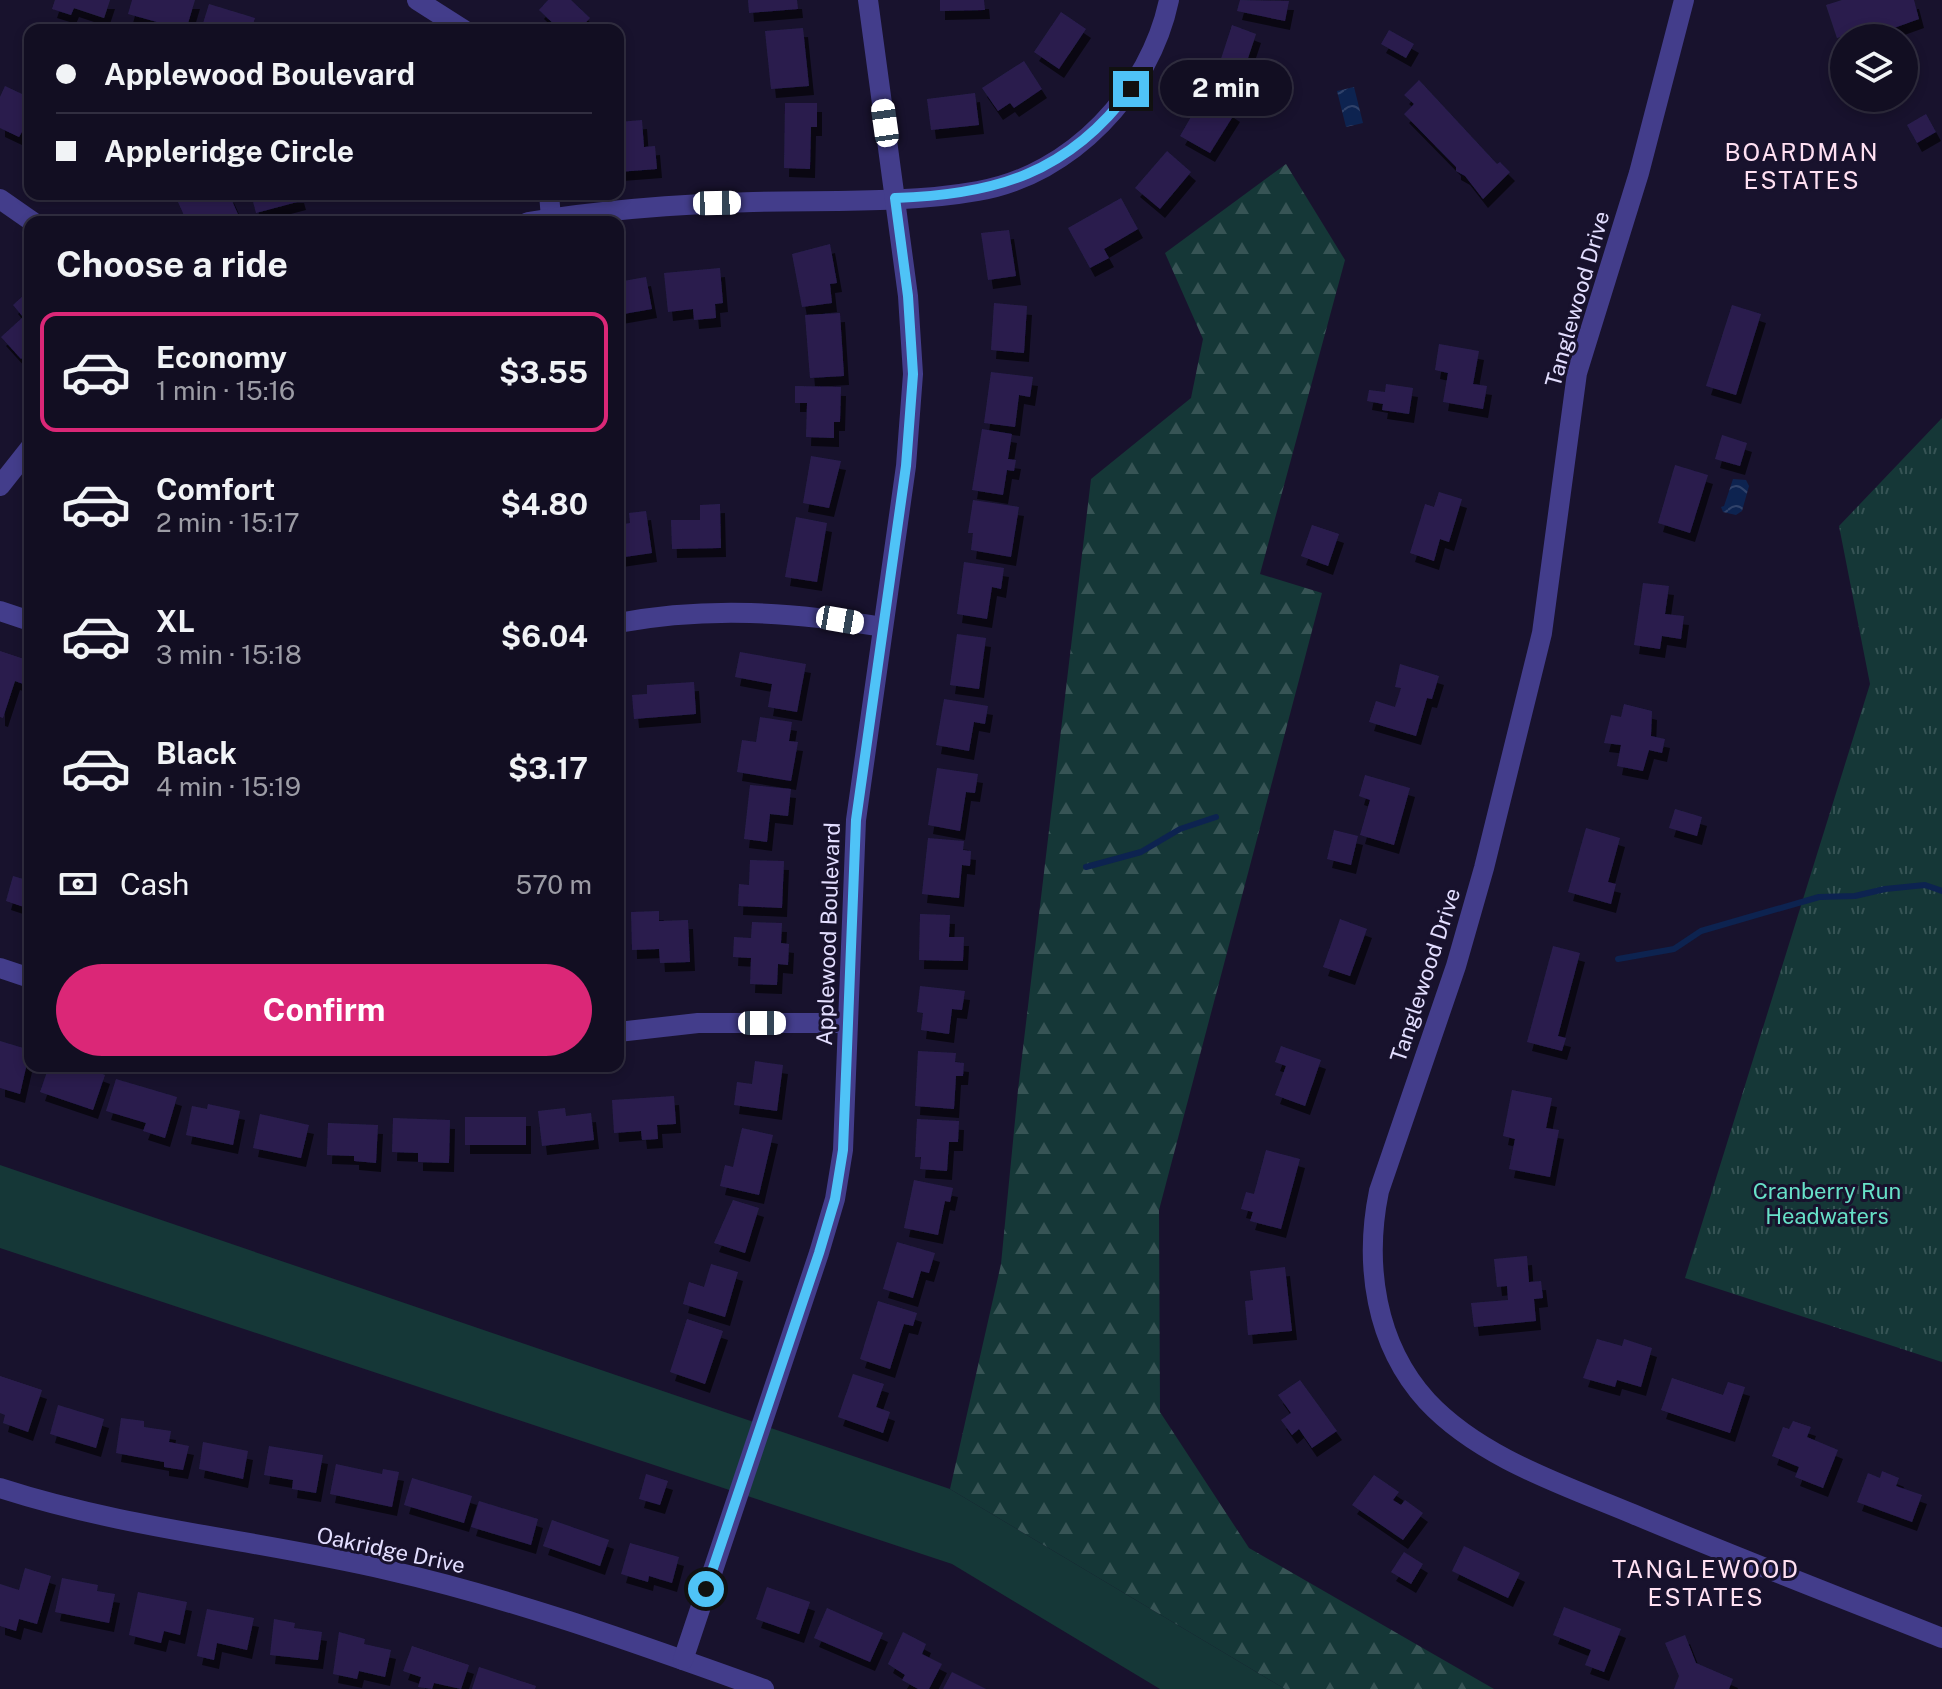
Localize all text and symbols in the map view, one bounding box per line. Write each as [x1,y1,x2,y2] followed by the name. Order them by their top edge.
[1830,24,1918,112] map controls
[1830,24,1918,112] button: layers
[104,56,415,92] text: Applewood Boulevard
[1159,61,1291,117] callout: 2 min
[1113,71,1149,107] route end
[1192,72,1260,103] text: 2 min
[870,98,900,148] car
[104,133,354,169] text: Appleridge Circle
[1724,138,1880,194] district label: BOARDMAN ESTATES
[693,191,741,215] car
[1539,208,1615,390] street label: Tanglewood Drive
[56,243,288,285] text: Choose a ride
[60,336,132,408] icon: car
[156,339,287,375] text: Economy
[499,354,588,390] text: $3.55
[156,375,295,406] text: 1 min · 15:16
[60,468,132,540] icon: car
[156,471,275,507] text: Comfort
[500,486,588,522] text: $4.80
[156,507,300,538] text: 2 min · 15:17
[60,600,132,672] icon: car
[156,603,195,639] text: XL
[814,604,866,636] car
[501,618,588,654] text: $6.04
[156,639,302,670] text: 3 min · 15:18
[60,732,132,804] icon: car
[156,735,237,771] text: Black
[508,750,588,786] text: $3.17
[156,771,301,802] text: 4 min · 15:19
[811,822,845,1046] street label: Applewood Boulevard
[56,862,100,906] icon: cash
[120,866,189,902] text: Cash
[516,869,592,900] text: 570 m
[1385,885,1465,1065] street label: Tanglewood Drive
[56,964,592,1056] button: Confirm
[738,1011,786,1035] car
[1753,1178,1901,1229] park label: Cranberry Run Headwaters
[314,1522,468,1578] street label: Oakridge Drive
[1612,1555,1800,1611] district label: TANGLEWOOD ESTATES
[688,1571,724,1607] route start

